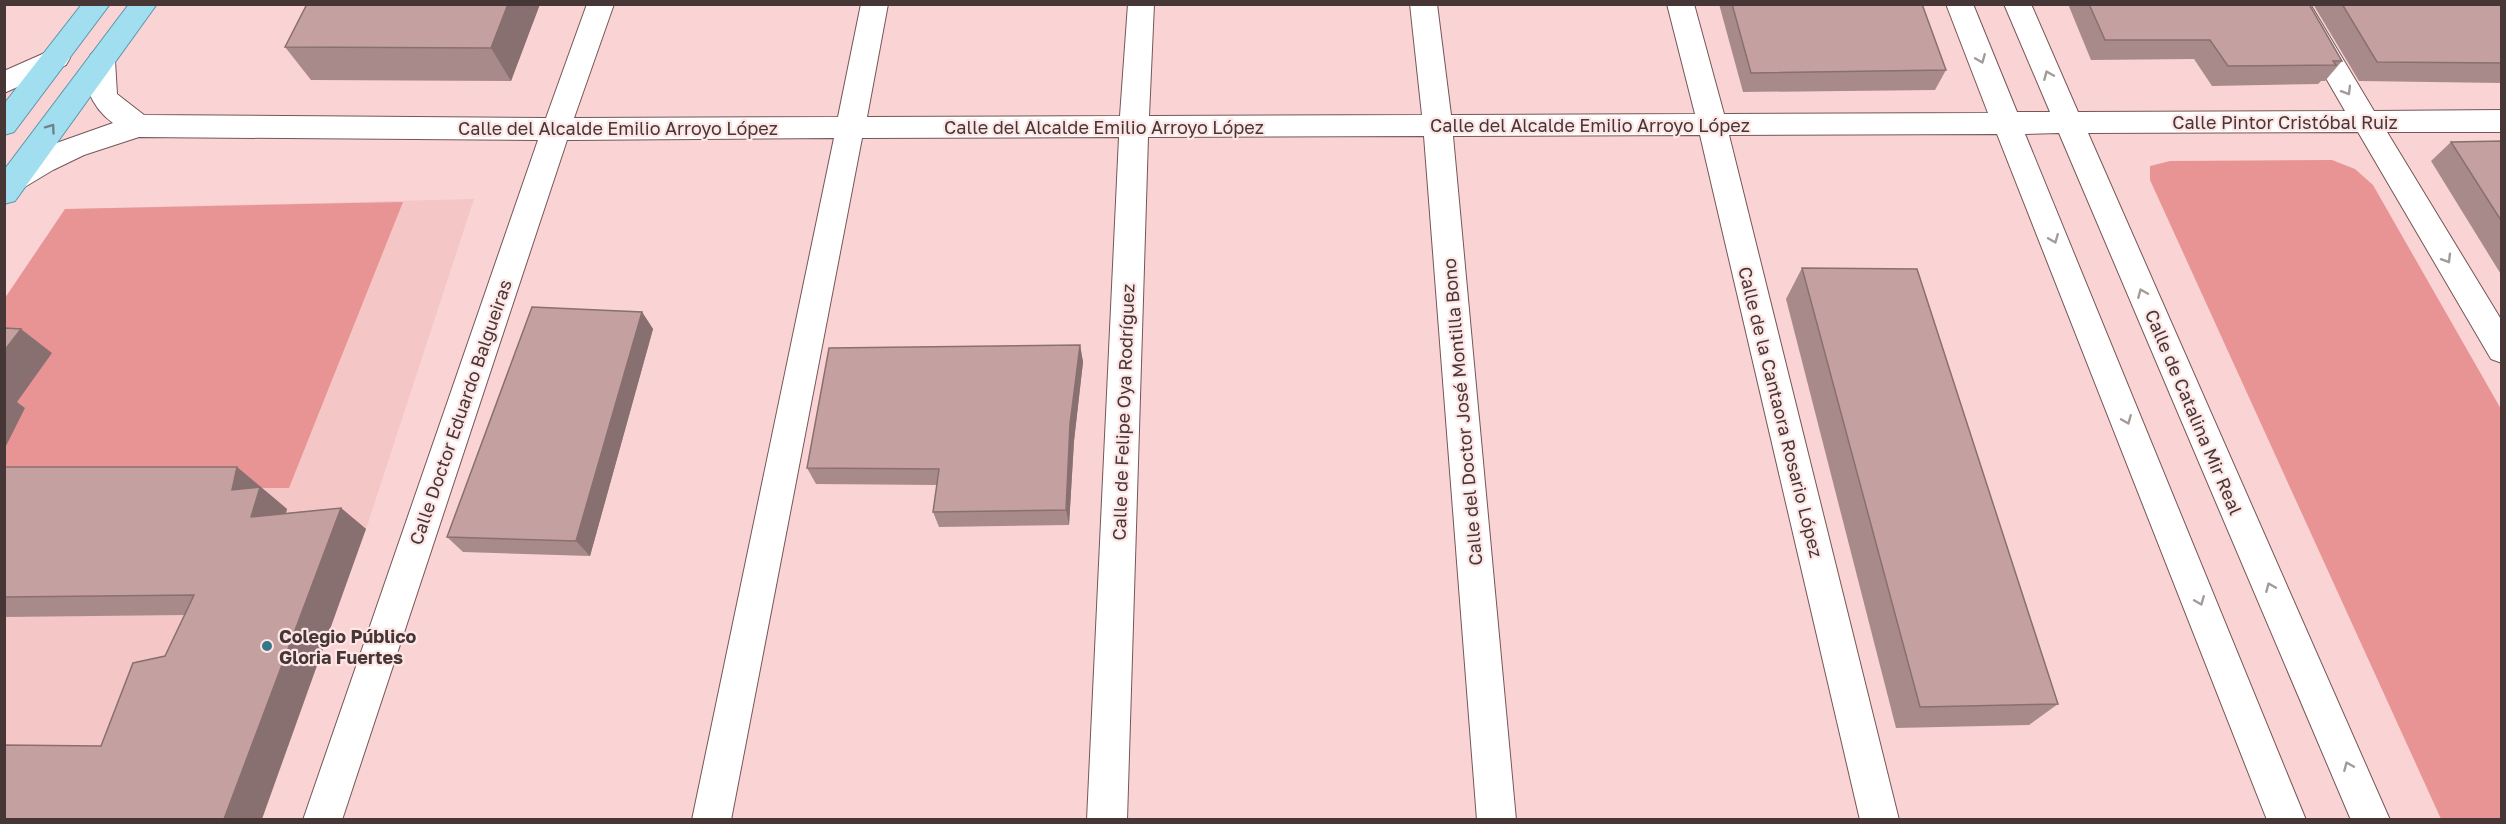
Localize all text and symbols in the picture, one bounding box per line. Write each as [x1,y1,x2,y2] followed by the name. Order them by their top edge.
[1974,53,1986,64] one-way arrow
[2043,71,2055,82] one-way arrow
[2340,85,2352,95] one-way arrow
[2172,111,2398,133] street label: Calle Pintor Cristóbal Ruiz
[1430,114,1750,136] street label: Calle del Alcalde Emilio Arroyo López
[944,116,1264,138] street label: Calle del Alcalde Emilio Arroyo López
[458,117,778,139] street label: Calle del Alcalde Emilio Arroyo López
[44,124,55,135] one-way arrow
[2047,233,2059,244] one-way arrow
[2440,253,2451,263] one-way arrow
[1438,257,1486,567] street label: Calle del Doctor José Montilla Bono
[1734,264,1828,560] street label: Calle de la Cantaora Rosario López
[404,276,516,548] street label: Calle Doctor Eduardo Balgueiras
[1108,283,1138,541] street label: Calle de Felipe Oya Rodríguez
[2137,288,2149,299] one-way arrow
[2141,306,2247,518] street label: Calle de Catalina Mir Real
[2120,414,2132,425] one-way arrow
[2265,582,2277,593] one-way arrow
[2193,595,2205,606] one-way arrow
[279,625,417,668] place label: Colegio Público Gloria Fuertes
[260,639,274,653] marker: Colegio Público Gloria Fuertes
[2343,761,2355,772] one-way arrow

